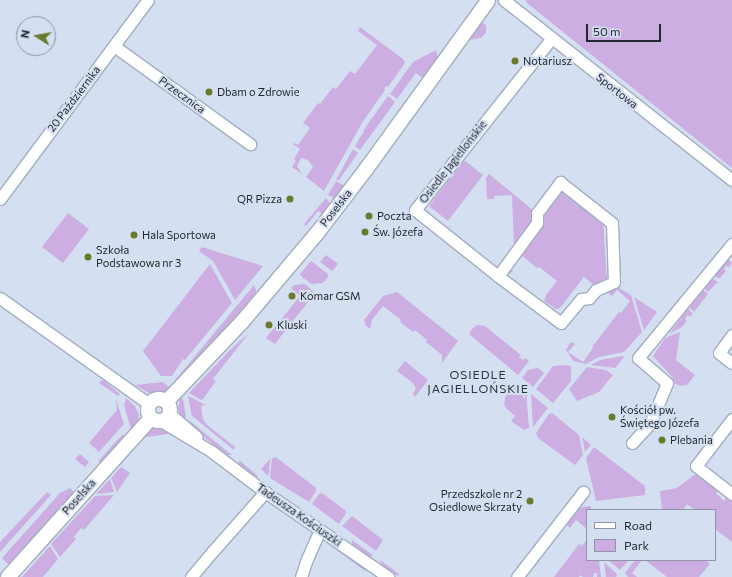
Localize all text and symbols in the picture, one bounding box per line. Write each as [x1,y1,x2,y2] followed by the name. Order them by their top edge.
[16,16,56,56] north arrow
[588,16,663,42] scale bar
[593,24,621,38] text: 50 m
[18,29,32,39] text: N
[523,54,572,68] place label: Notariusz
[510,56,520,66] marker: Notariusz
[45,63,103,135] street label: 20 Października
[594,71,640,111] street label: Sportowa
[156,74,208,116] street label: Przecznica
[217,85,299,99] place label: Dbam o Zdrowie
[204,87,214,97] marker: Dbam o Zdrowie
[417,118,489,206] street label: Osiedle Jagiellońskie
[317,187,355,229] street label: Poselska
[237,192,282,206] place label: QR Pizza
[285,194,295,204] marker: QR Pizza
[377,209,411,223] place label: Poczta
[364,211,374,221] marker: Poczta
[373,225,423,239] place label: Św. Józefa
[360,227,370,237] marker: Św. Józefa
[142,228,216,242] place label: Hala Sportowa
[129,230,139,240] marker: Hala Sportowa
[96,244,181,270] place label: Szkoła Podstawowa nr 3
[83,252,93,262] marker: Szkoła Podstawowa nr 3
[300,289,360,303] place label: Komar GSM
[287,291,297,301] marker: Komar GSM
[277,318,307,332] place label: Kluski
[264,320,274,330] marker: Kluski
[427,368,529,396] district label: OSIEDLE JAGIELLOŃSKIE
[620,404,699,430] place label: Kościół pw. Świętego Józefa
[607,412,617,422] marker: Kościół pw. Świętego Józefa
[670,433,713,447] place label: Plebania
[657,435,667,445] marker: Plebania
[60,476,98,518] street label: Poselska
[254,481,344,549] street label: Tadeusza Kościuszki
[429,488,522,514] place label: Przedszkole nr 2 Osiedlowe Skrzaty
[525,496,535,506] marker: Przedszkole nr 2 Osiedlowe Skrzaty
[586,509,716,561] legend
[624,518,652,532] text: Road
[624,538,649,552] text: Park

